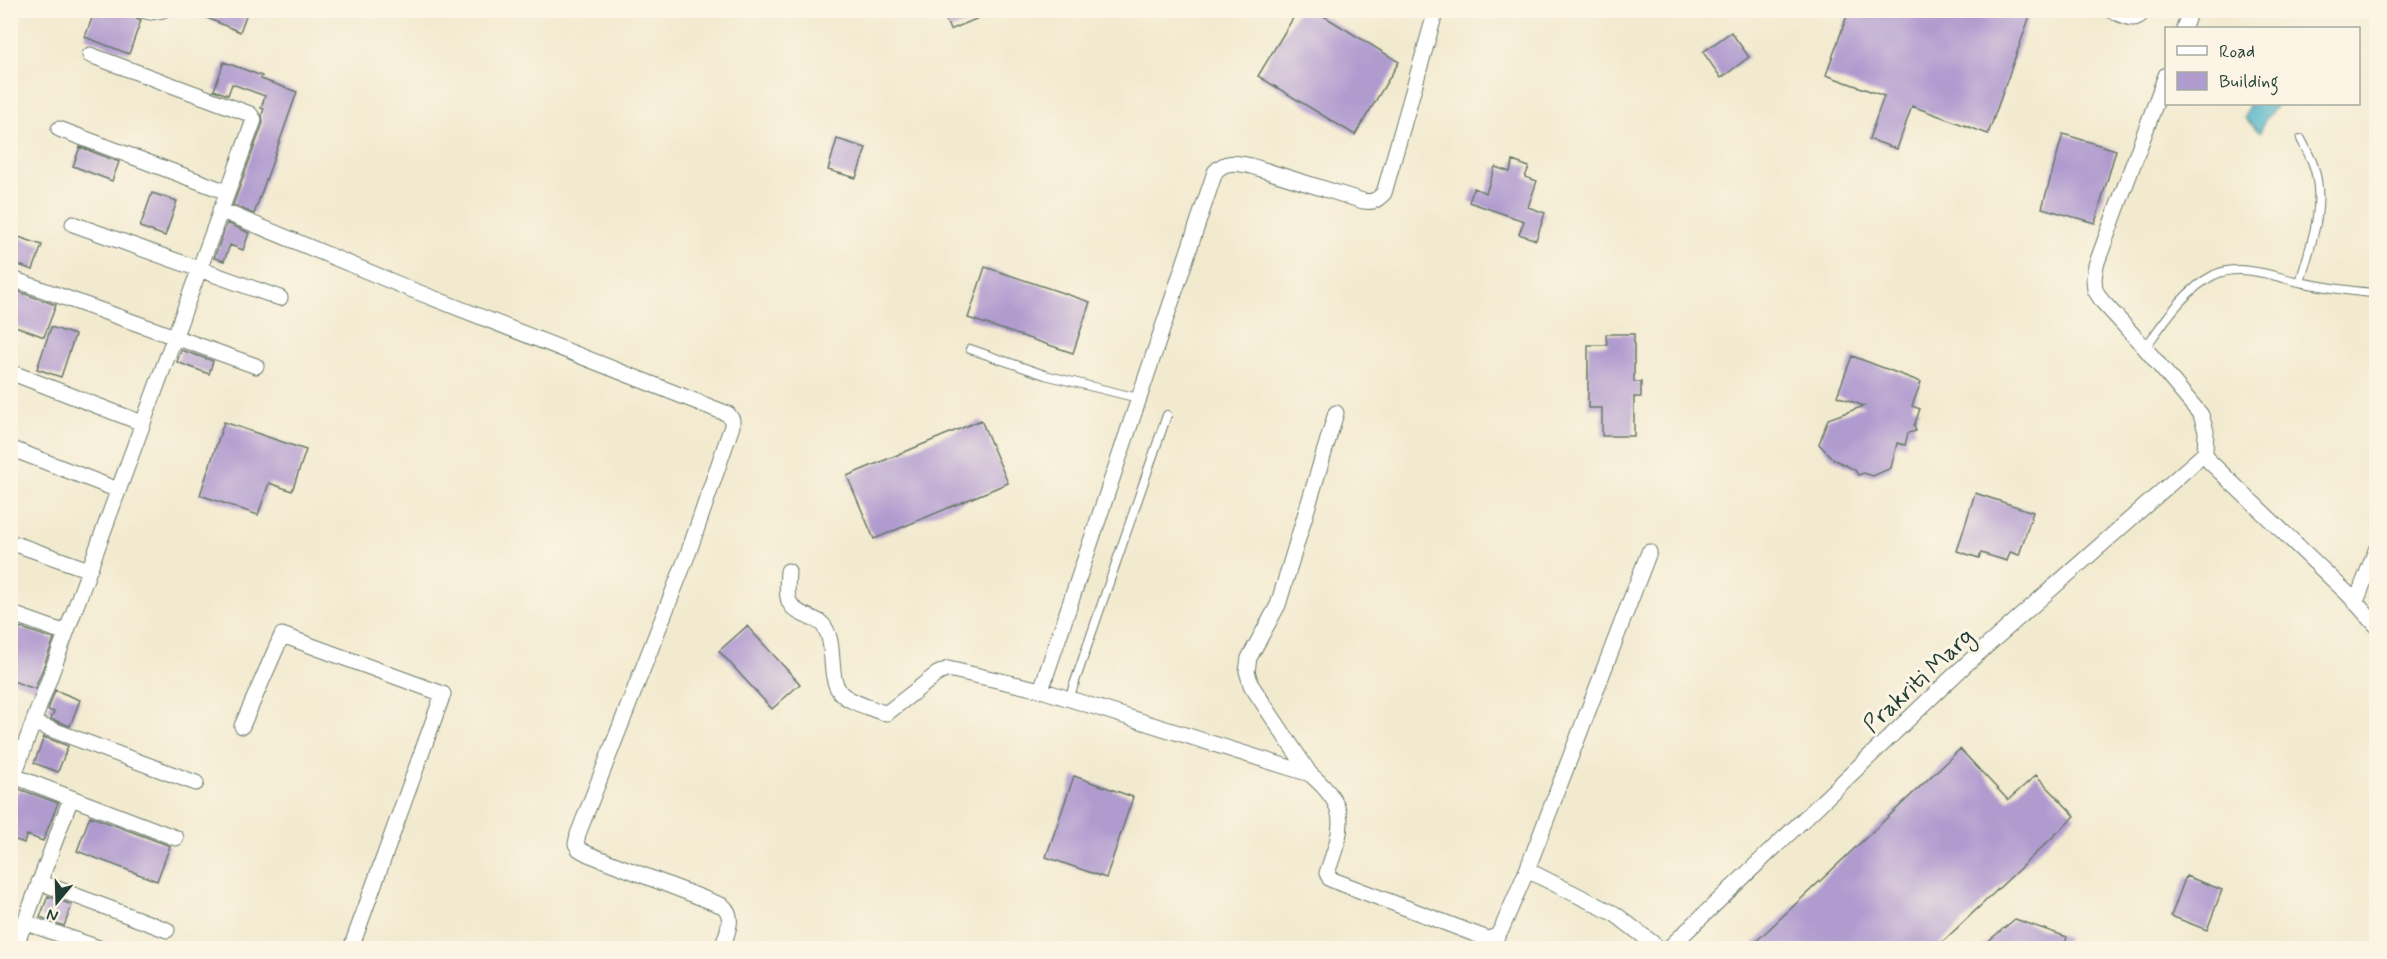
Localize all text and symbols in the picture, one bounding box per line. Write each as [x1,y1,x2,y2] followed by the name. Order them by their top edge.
[2165,27,2360,105] legend
[2219,40,2255,64] text: Road
[2219,70,2279,96] text: Building
[1857,622,1982,742] street label: Prakriti Marg
[27,872,87,932] north arrow
[44,903,61,926] text: N

